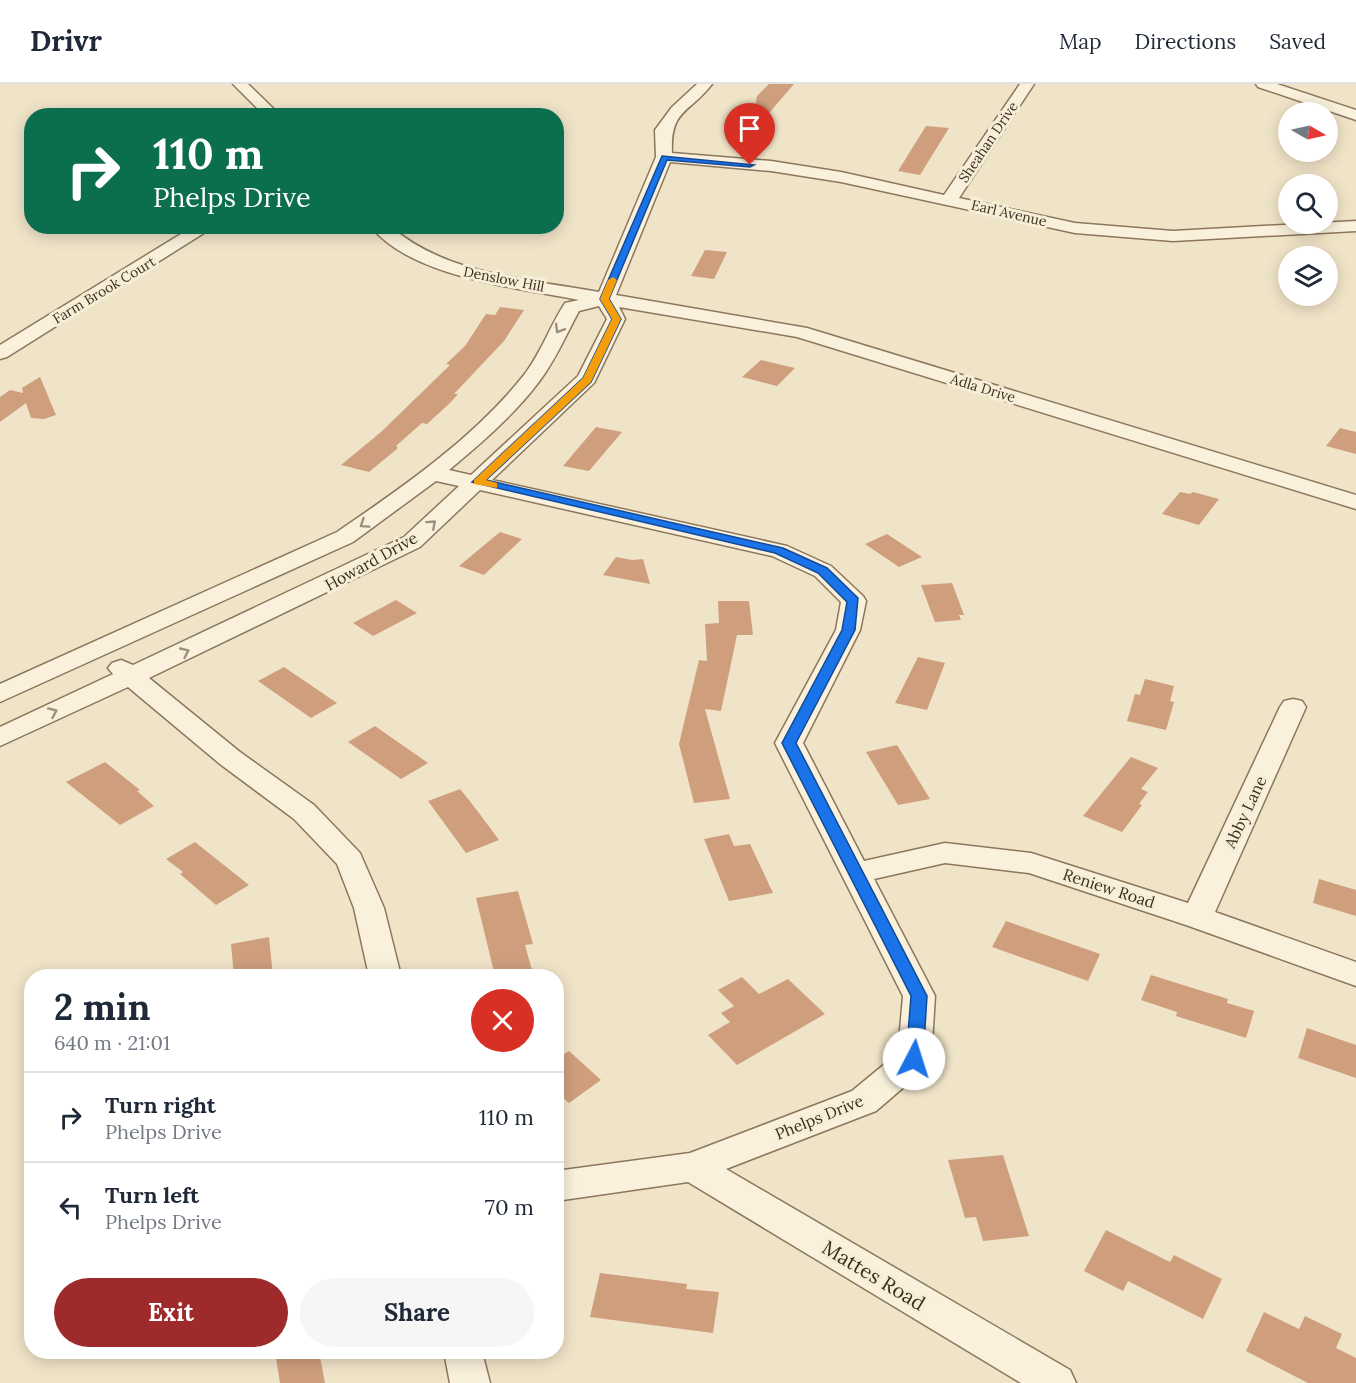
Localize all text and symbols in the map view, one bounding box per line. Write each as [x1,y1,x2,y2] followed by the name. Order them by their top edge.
[30,23,102,59] text: Drivr
[1059,28,1102,55] text: Map
[1135,28,1236,55] text: Directions
[1269,28,1326,55] text: Saved
[954,98,1022,186] street label: Sheahan Drive
[1278,102,1338,162] north arrow
[1278,102,1338,306] map controls
[724,103,775,165] pin
[733,112,766,145] icon: arrive
[153,127,264,181] text: 110 m
[54,132,132,210] icon: right
[1278,174,1338,234] button: search
[153,180,311,214] text: Phelps Drive
[969,196,1049,231] street label: Earl Avenue
[1278,246,1338,306] button: layers
[49,252,159,328] street label: Farm Brook Court
[462,262,546,296] street label: Denslow Hill
[555,323,567,333] one-way arrow
[947,369,1018,407] street label: Adla Drive
[360,517,371,528] one-way arrow
[425,520,436,531] one-way arrow
[321,527,421,595] street label: Howard Drive
[179,647,190,659] one-way arrow
[47,708,58,720] one-way arrow
[1219,772,1271,852] street label: Abby Lane
[1060,864,1158,912] street label: Reniew Road
[54,984,151,1030] text: 2 min
[471,989,534,1052] button: close
[882,1027,946,1091] position arrow
[54,1030,170,1055] text: 640 m · 21:01
[772,1090,866,1144] street label: Phelps Drive
[105,1091,216,1119] text: Turn right
[54,1101,87,1134] icon: right
[479,1103,534,1131] text: 110 m
[105,1119,222,1144] text: Phelps Drive
[105,1181,199,1209] text: Turn left
[54,1191,87,1224] icon: left
[485,1193,534,1221] text: 70 m
[105,1209,222,1234] text: Phelps Drive
[818,1234,930,1316] street label: Mattes Road
[54,1278,288,1347] button: Exit
[300,1278,534,1347] button: Share

